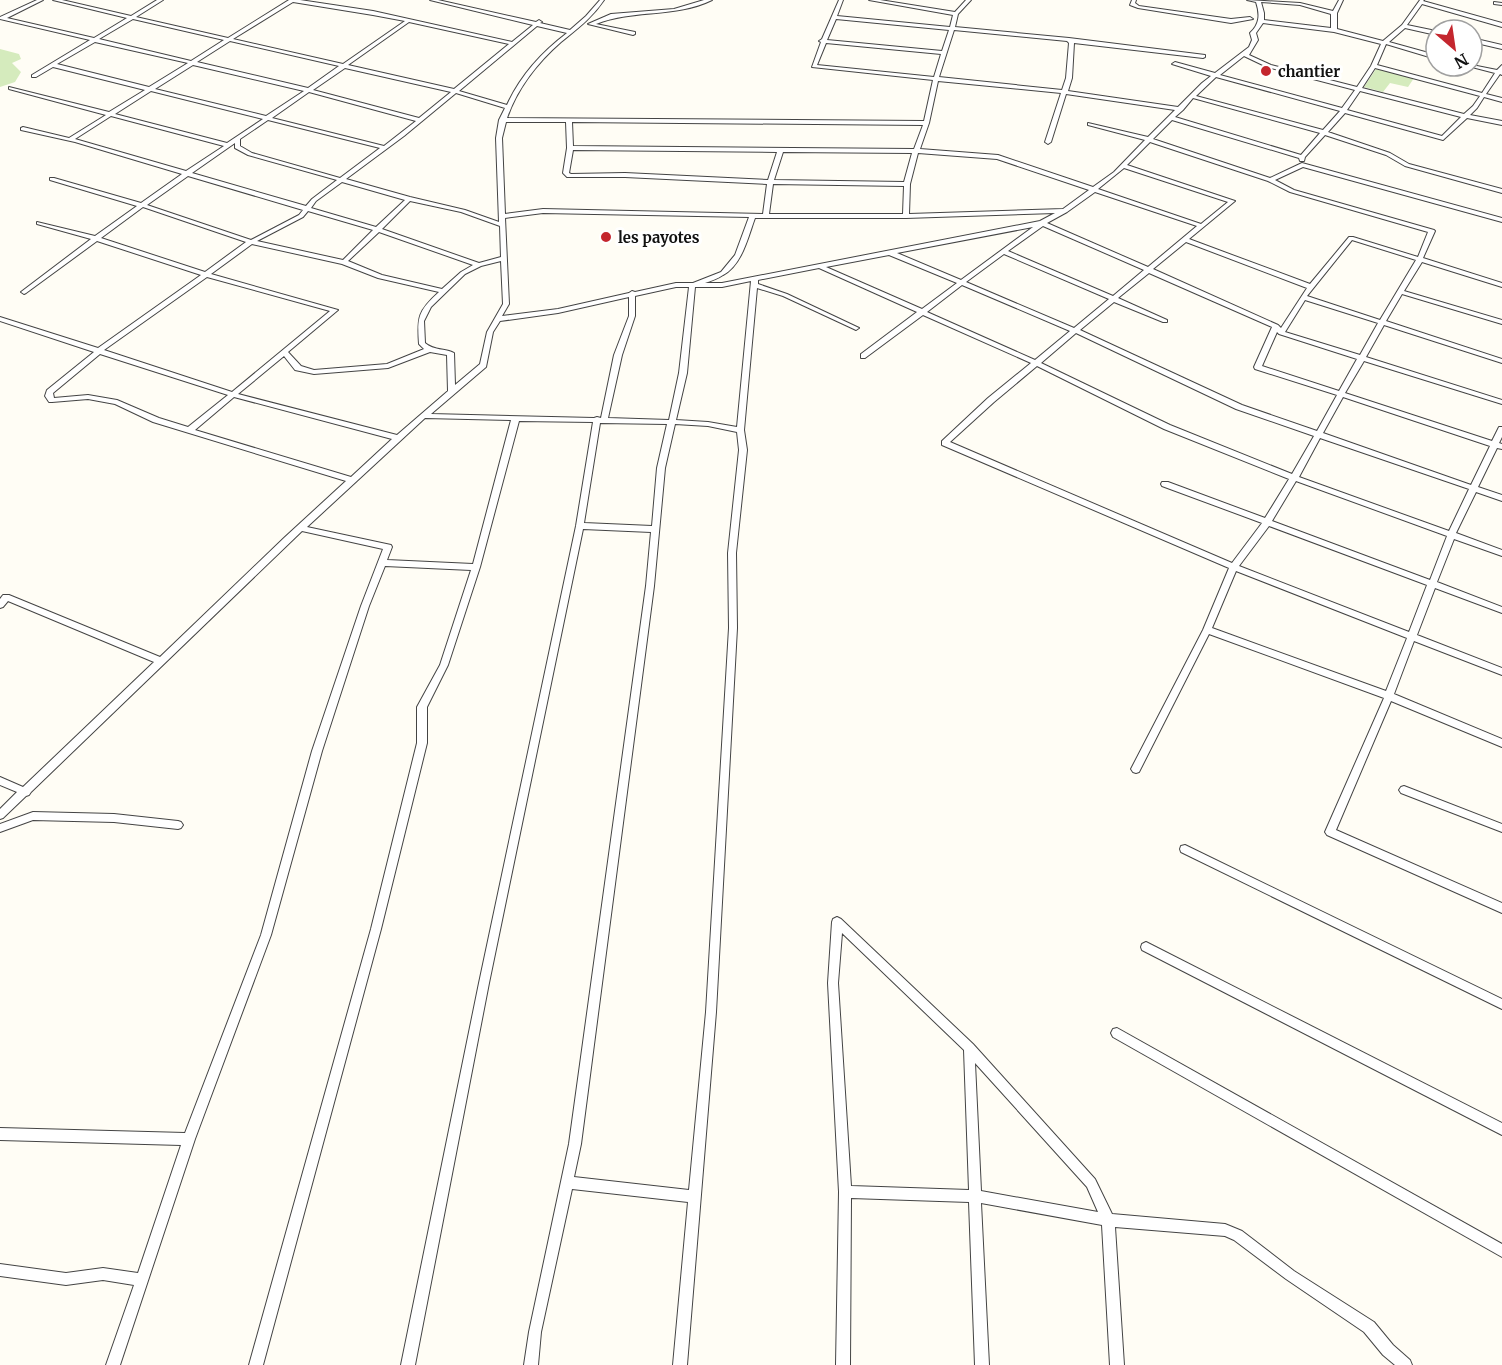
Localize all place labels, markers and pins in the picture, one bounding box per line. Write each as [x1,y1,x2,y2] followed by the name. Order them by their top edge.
[1278,62,1340,81] place label: chantier
[1259,64,1273,78] marker: chantier
[618,228,700,247] place label: les payotes
[599,230,613,244] marker: les payotes

